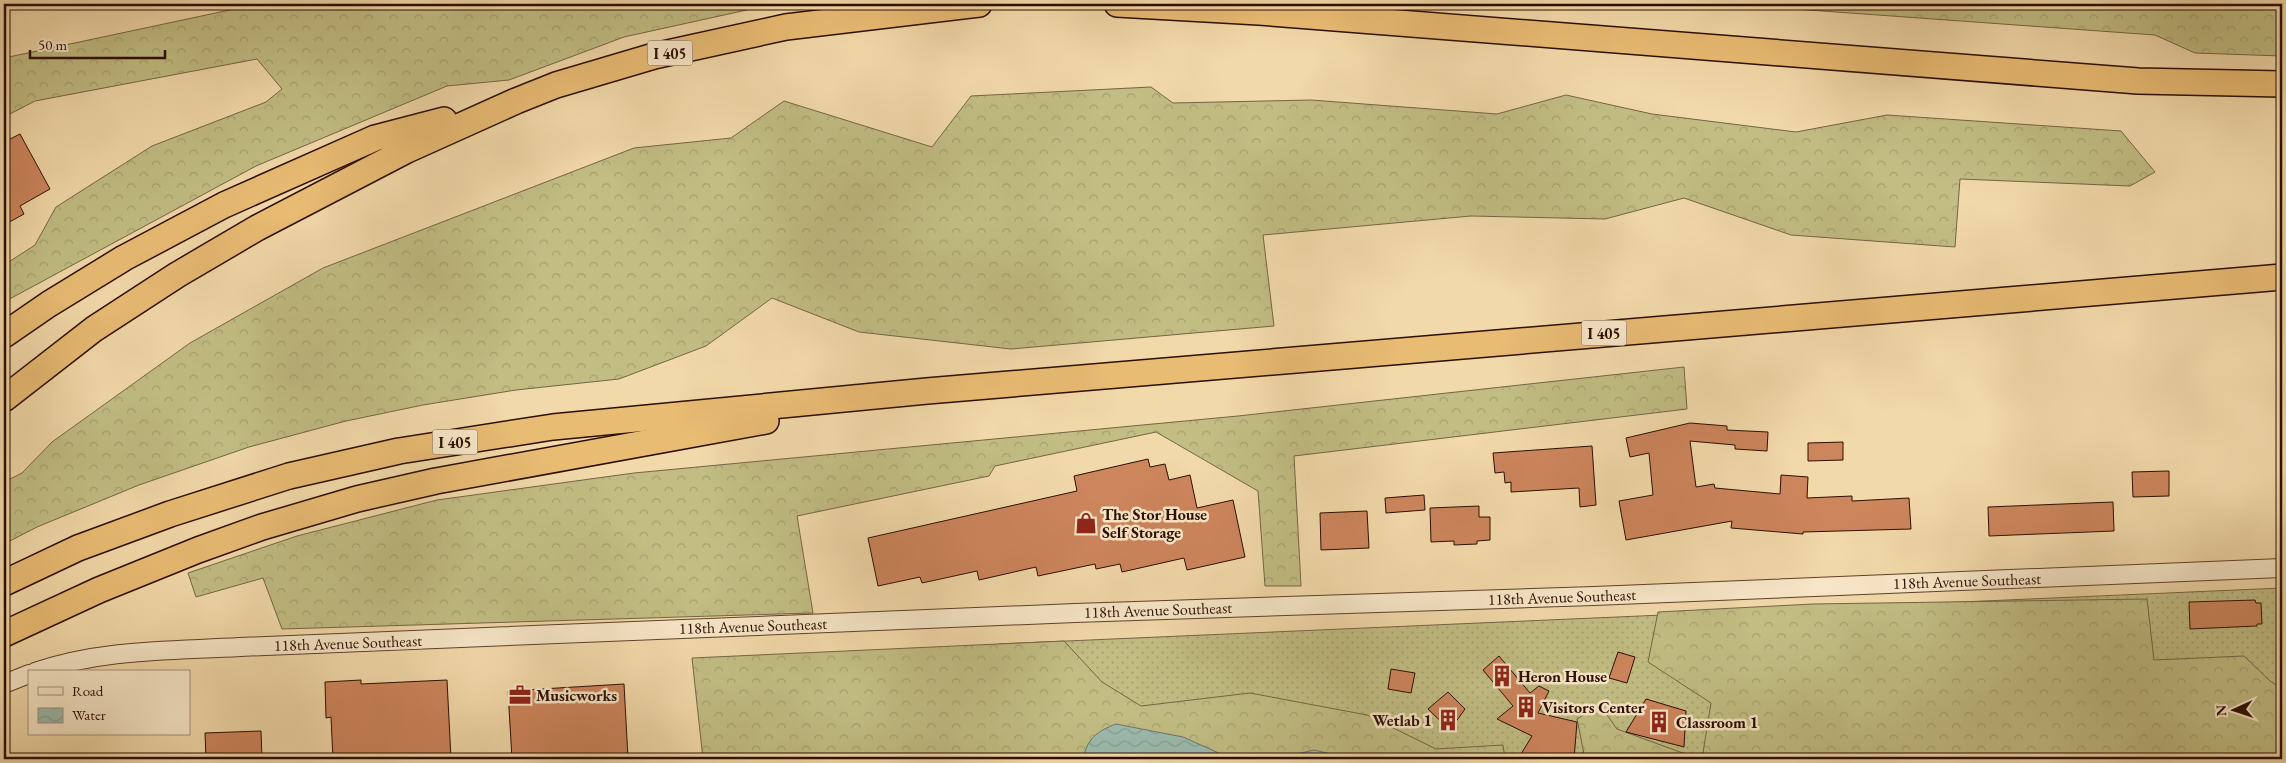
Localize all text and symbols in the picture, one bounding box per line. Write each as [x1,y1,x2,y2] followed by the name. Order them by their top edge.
[30,28,165,60] scale bar
[38,35,67,54] text: 50 m
[648,40,692,66] road number: I 405
[1582,320,1626,346] road number: I 405
[432,430,478,454] road number: I 405
[1102,504,1207,543] place label: The Stor House Self Storage
[1073,510,1099,536] shop icon: The Stor House Self Storage
[1892,568,2042,594] street label: 118th Avenue Southeast
[1487,584,1637,610] street label: 118th Avenue Southeast
[1083,597,1233,623] street label: 118th Avenue Southeast
[678,613,828,639] street label: 118th Avenue Southeast
[273,630,423,656] street label: 118th Avenue Southeast
[1489,663,1515,689] building icon: Heron House
[1518,666,1607,687] place label: Heron House
[28,670,190,736] legend
[72,681,104,700] text: Road
[507,682,533,708] office icon: Musicworks
[536,685,617,706] place label: Musicworks
[2208,686,2258,736] north arrow
[1513,694,1539,720] building icon: Visitors Center
[1542,697,1645,718] place label: Visitors Center
[2212,704,2230,717] text: N
[72,705,106,724] text: Water
[1435,707,1461,733] building icon: Wetlab 1
[1646,709,1672,735] building icon: Classroom 1
[1372,710,1432,731] place label: Wetlab 1
[1676,712,1758,733] place label: Classroom 1

